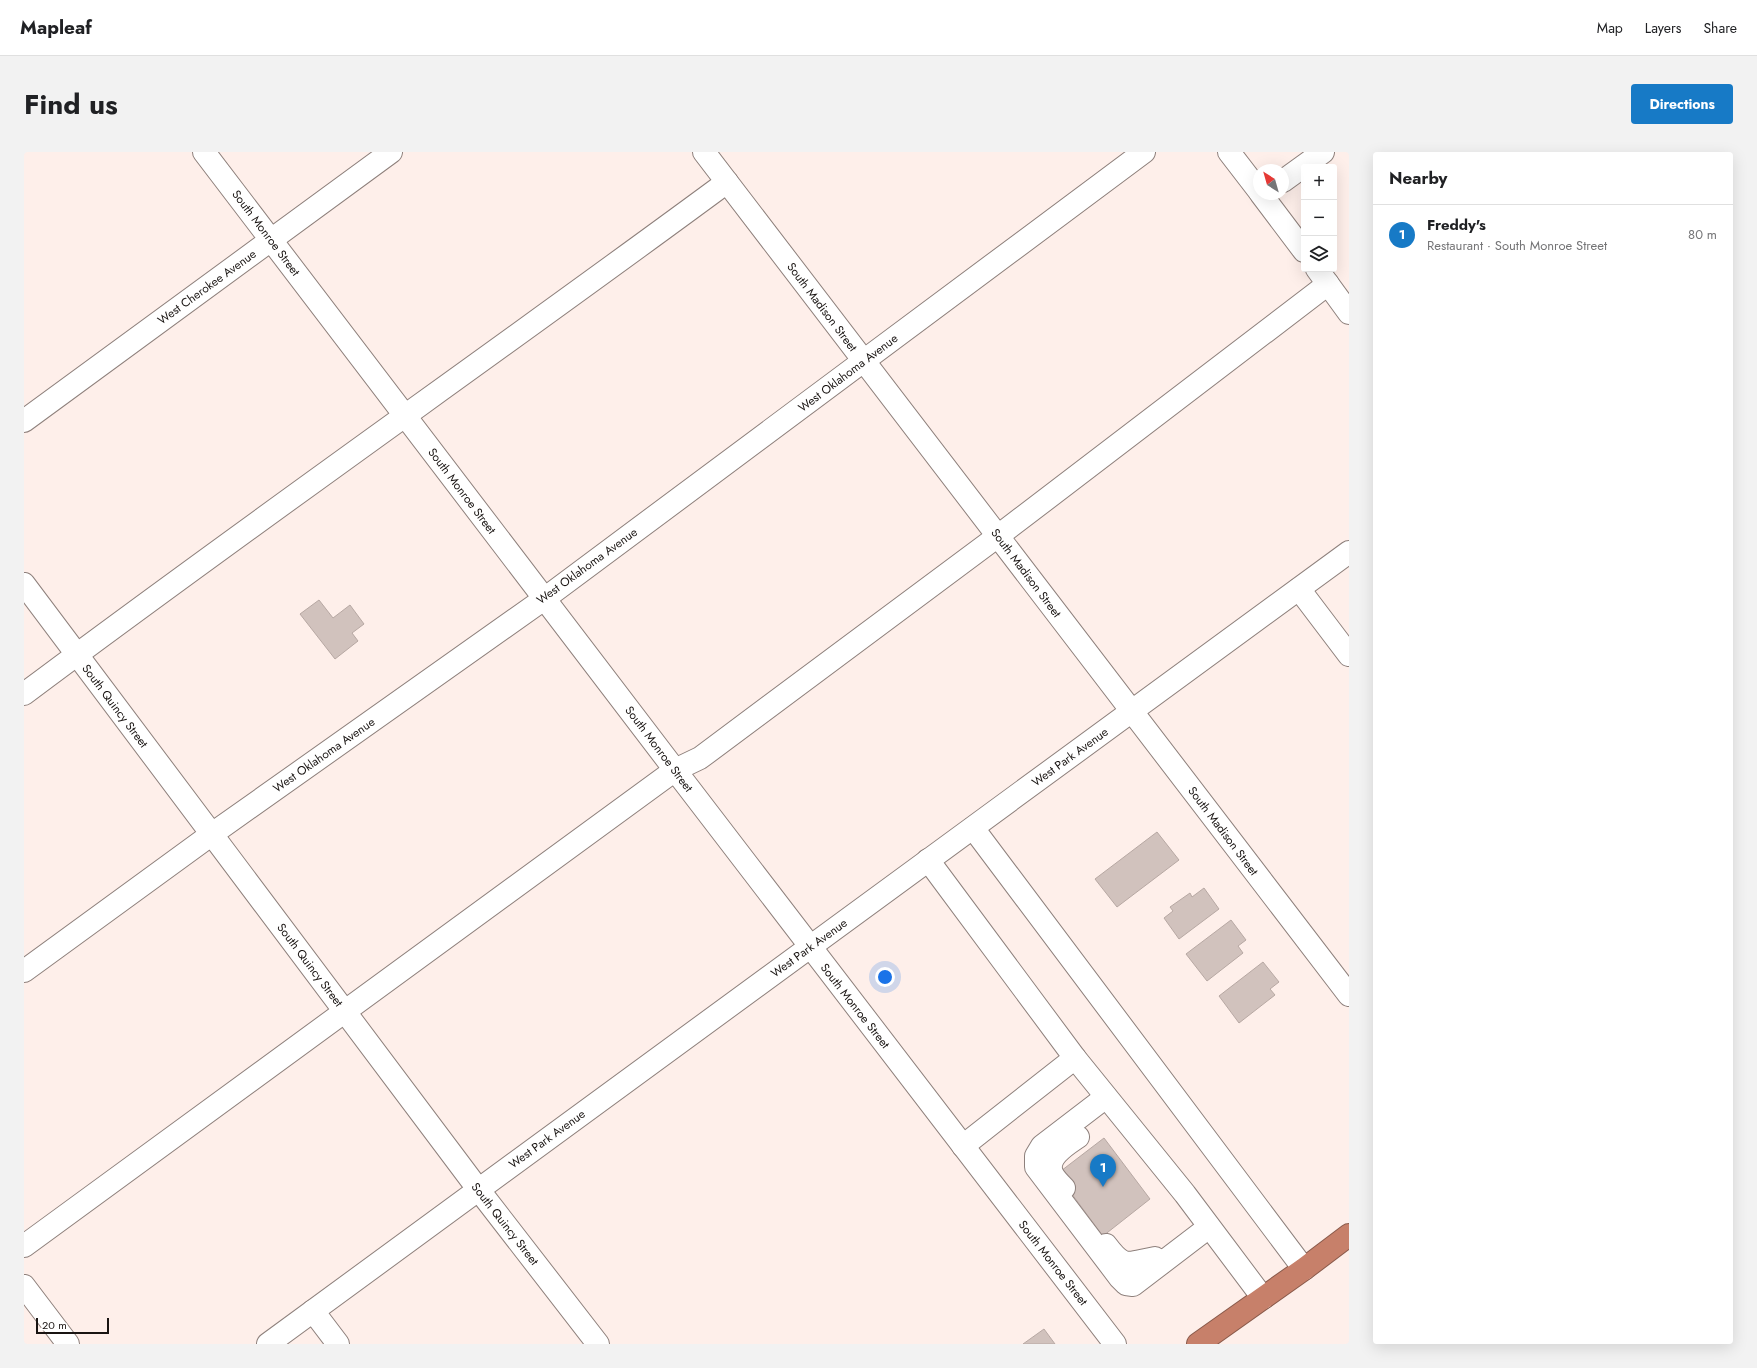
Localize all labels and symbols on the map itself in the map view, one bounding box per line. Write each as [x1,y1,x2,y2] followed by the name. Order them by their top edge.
[1253,164,1289,200] north arrow
[228,186,304,280] street label: South Monroe Street
[154,245,260,329] street label: West Cherokee Avenue
[782,259,862,355] street label: South Madison Street
[794,329,902,417] street label: West Oklahoma Avenue
[424,444,500,538] street label: South Monroe Street
[533,523,641,609] street label: West Oklahoma Avenue
[986,525,1066,621] street label: South Madison Street
[78,660,153,752] street label: South Quincy Street
[621,702,697,796] street label: South Monroe Street
[269,713,379,797] street label: West Oklahoma Avenue
[1028,723,1112,791] street label: West Park Avenue
[1183,783,1263,879] street label: South Madison Street
[767,914,851,982] street label: West Park Avenue
[273,919,348,1011] street label: South Quincy Street
[816,960,894,1052] street label: South Monroe Street
[875,967,895,987] your location
[505,1105,589,1173] street label: West Park Avenue
[1090,1154,1116,1187] pin: 1
[467,1179,543,1269] street label: South Quincy Street
[1014,1217,1092,1309] street label: South Monroe Street
[36,1316,109,1335] scale bar

